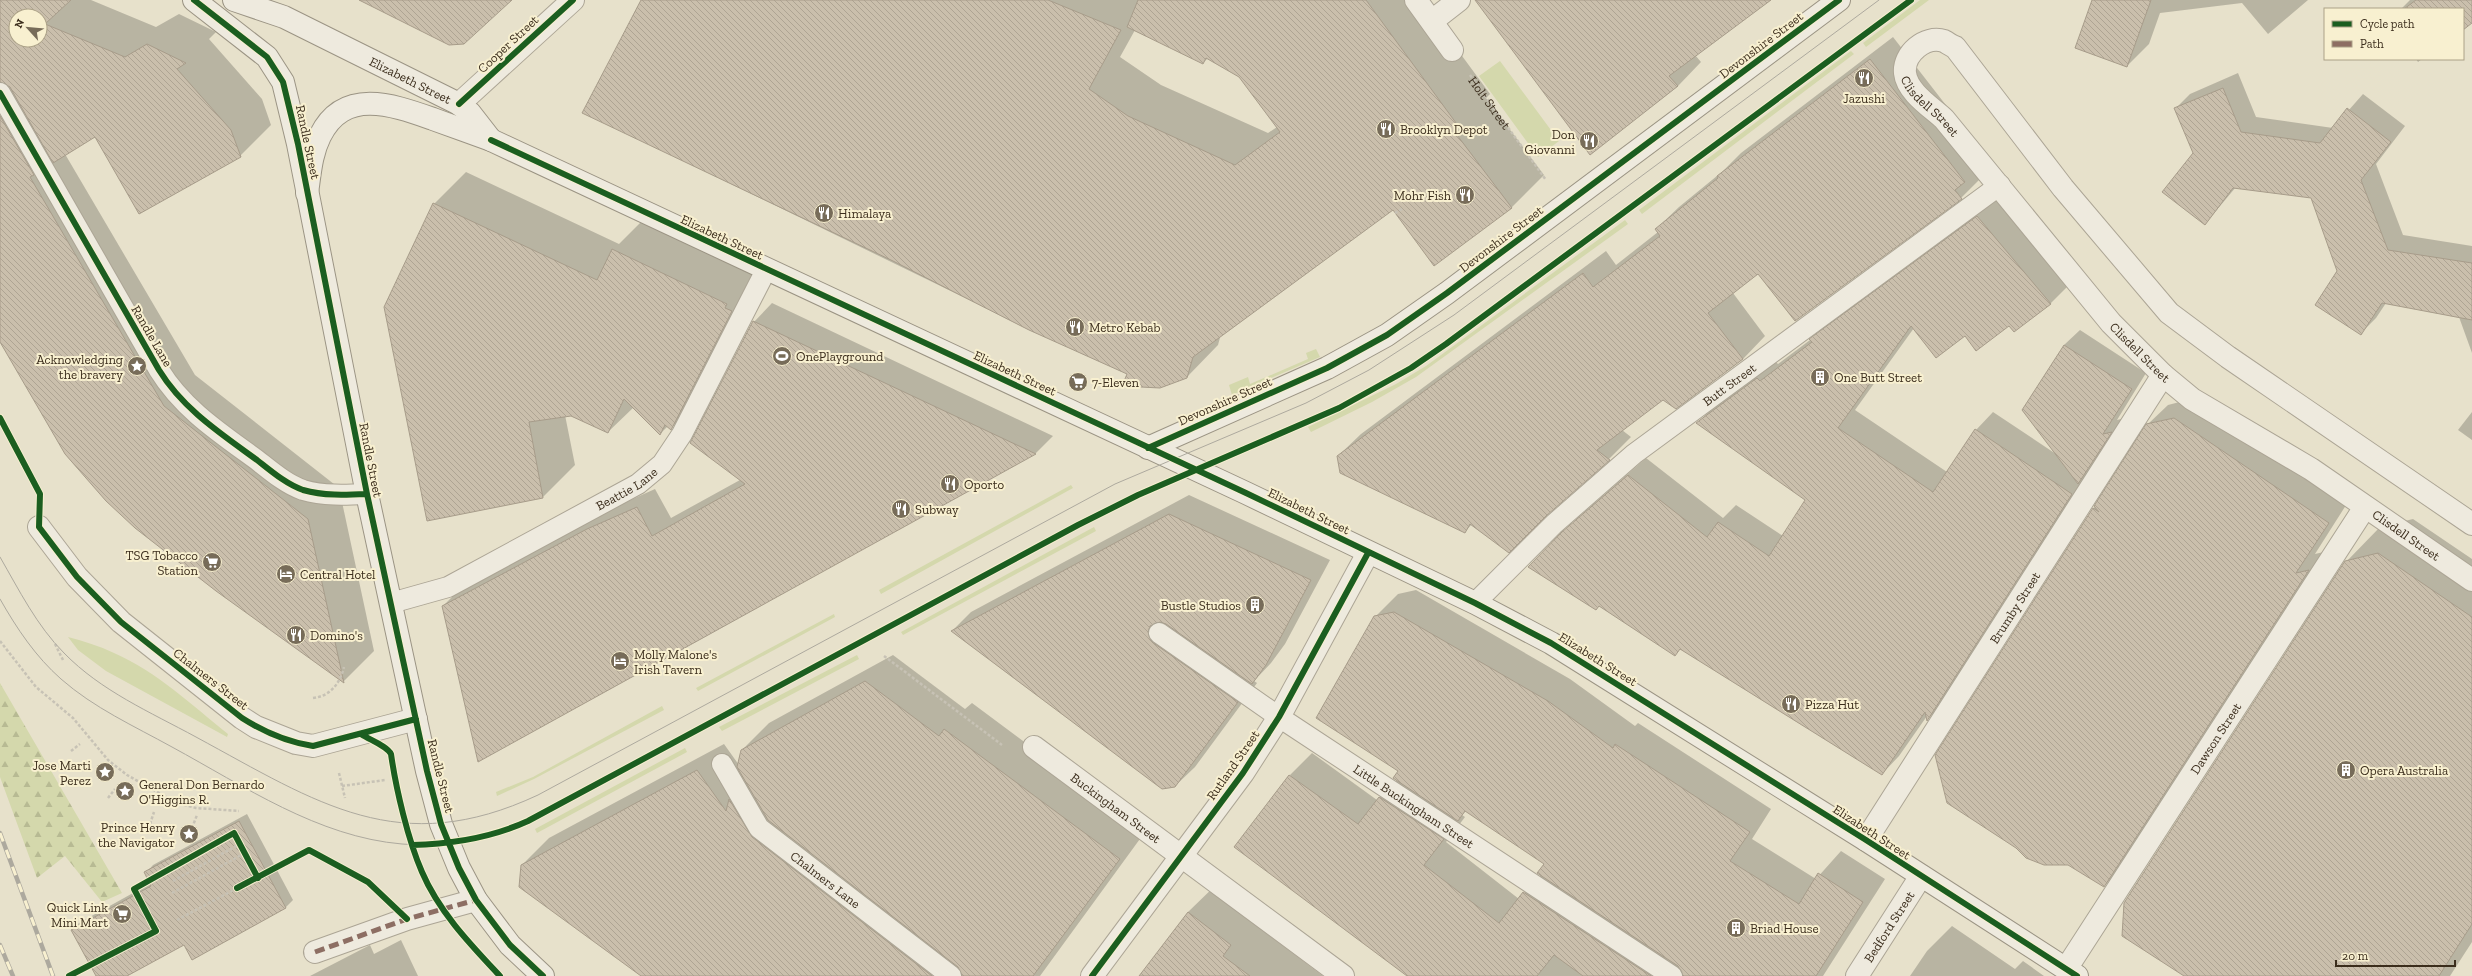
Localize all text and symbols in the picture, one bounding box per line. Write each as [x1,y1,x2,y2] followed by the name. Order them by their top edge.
[8,8,48,48] north arrow
[2324,8,2464,60] legend
[1716,9,1806,81] street label: Devonshire Street
[475,12,542,76] street label: Cooper Street
[12,16,28,30] text: N
[2360,17,2415,31] text: Cycle path
[2360,37,2384,51] text: Path
[367,53,454,107] street label: Elizabeth Street
[1853,67,1875,89] restaurant icon: Jazushi
[1466,73,1514,132] street label: Holt Street
[1898,73,1963,139] street label: Clisdell Street
[1843,91,1885,106] place label: Jazushi
[293,103,323,181] street label: Randle Street
[1375,118,1397,140] restaurant icon: Brooklyn Depot
[1400,122,1488,137] place label: Brooklyn Depot
[1524,127,1576,157] place label: Don Giovanni
[1578,130,1600,152] restaurant icon: Don Giovanni
[1454,184,1476,206] restaurant icon: Mohr Fish
[1394,188,1452,203] place label: Mohr Fish
[813,202,835,224] restaurant icon: Himalaya
[1456,203,1546,275] street label: Devonshire Street
[838,206,892,221] place label: Himalaya
[678,211,766,263] street label: Elizabeth Street
[128,303,176,369] street label: Randle Lane
[1064,316,1086,338] restaurant icon: Metro Kebab
[2107,319,2173,385] street label: Clisdell Street
[1089,320,1161,335] place label: Metro Kebab
[771,345,793,367] sports icon: OnePlayground
[971,347,1059,399] street label: Elizabeth Street
[796,349,883,364] place label: OnePlayground
[36,352,123,382] place label: Acknowledging the bravery
[126,355,148,377] place icon: Acknowledging the bravery
[1700,360,1759,409] street label: Butt Street
[1809,366,1831,388] building icon: One Butt Street
[1834,370,1922,385] place label: One Butt Street
[1067,371,1089,393] supermarket icon: 7-Eleven
[1176,374,1274,428] street label: Devonshire Street
[1092,375,1140,390] place label: 7-Eleven
[356,421,386,499] street label: Randle Street
[593,464,660,513] street label: Beattie Lane
[939,473,961,495] restaurant icon: Oporto
[964,477,1005,492] place label: Oporto
[1266,485,1353,537] street label: Elizabeth Street
[890,498,912,520] restaurant icon: Subway
[915,502,959,517] place label: Subway
[2370,506,2443,563] street label: Clisdell Street
[126,548,199,578] place label: TSG Tobacco Station
[201,551,223,573] supermarket icon: TSG Tobacco Station
[275,563,297,585] hotel icon: Central Hotel
[300,567,376,582] place label: Central Hotel
[1986,569,2043,646] street label: Brumby Street
[1244,594,1266,616] building icon: Bustle Studios
[1161,598,1241,613] place label: Bustle Studios
[285,624,307,646] restaurant icon: Domino's
[310,628,363,643] place label: Domino's
[1556,629,1640,689] street label: Elizabeth Street
[170,645,252,713] street label: Chalmers Street
[634,647,718,677] place label: Molly Malone's Irish Tavern
[609,650,631,672] hotel icon: Molly Malone's Irish Tavern
[1780,693,1802,715] restaurant icon: Pizza Hut
[1805,697,1859,712] place label: Pizza Hut
[2187,699,2244,777] street label: Dawson Street
[1203,727,1263,803] street label: Rutland Street
[425,737,457,815] street label: Randle Street
[32,758,91,788] place label: Jose Marti Perez
[2335,759,2357,781] building icon: Opera Australia
[94,761,116,783] place icon: Jose Marti Perez
[1351,761,1477,851] street label: Little Buckingham Street
[2360,763,2449,778] place label: Opera Australia
[1068,769,1164,846] street label: Buckingham Street
[139,777,265,807] place label: General Don Bernardo O'Higgins R.
[114,780,136,802] place icon: General Don Bernardo O'Higgins R.
[1830,801,1914,863] street label: Elizabeth Street
[98,820,175,850] place label: Prince Henry the Navigator
[178,823,200,845] place icon: Prince Henry the Navigator
[788,848,863,911] street label: Chalmers Lane
[1860,888,1917,965] street label: Bedford Street
[47,900,108,930] place label: Quick Link Mini Mart
[111,903,133,925] supermarket icon: Quick Link Mini Mart
[1725,917,1747,939] building icon: Briad House
[1750,921,1819,936] place label: Briad House
[2336,942,2455,968] scale bar
[2342,949,2369,963] text: 20 m

